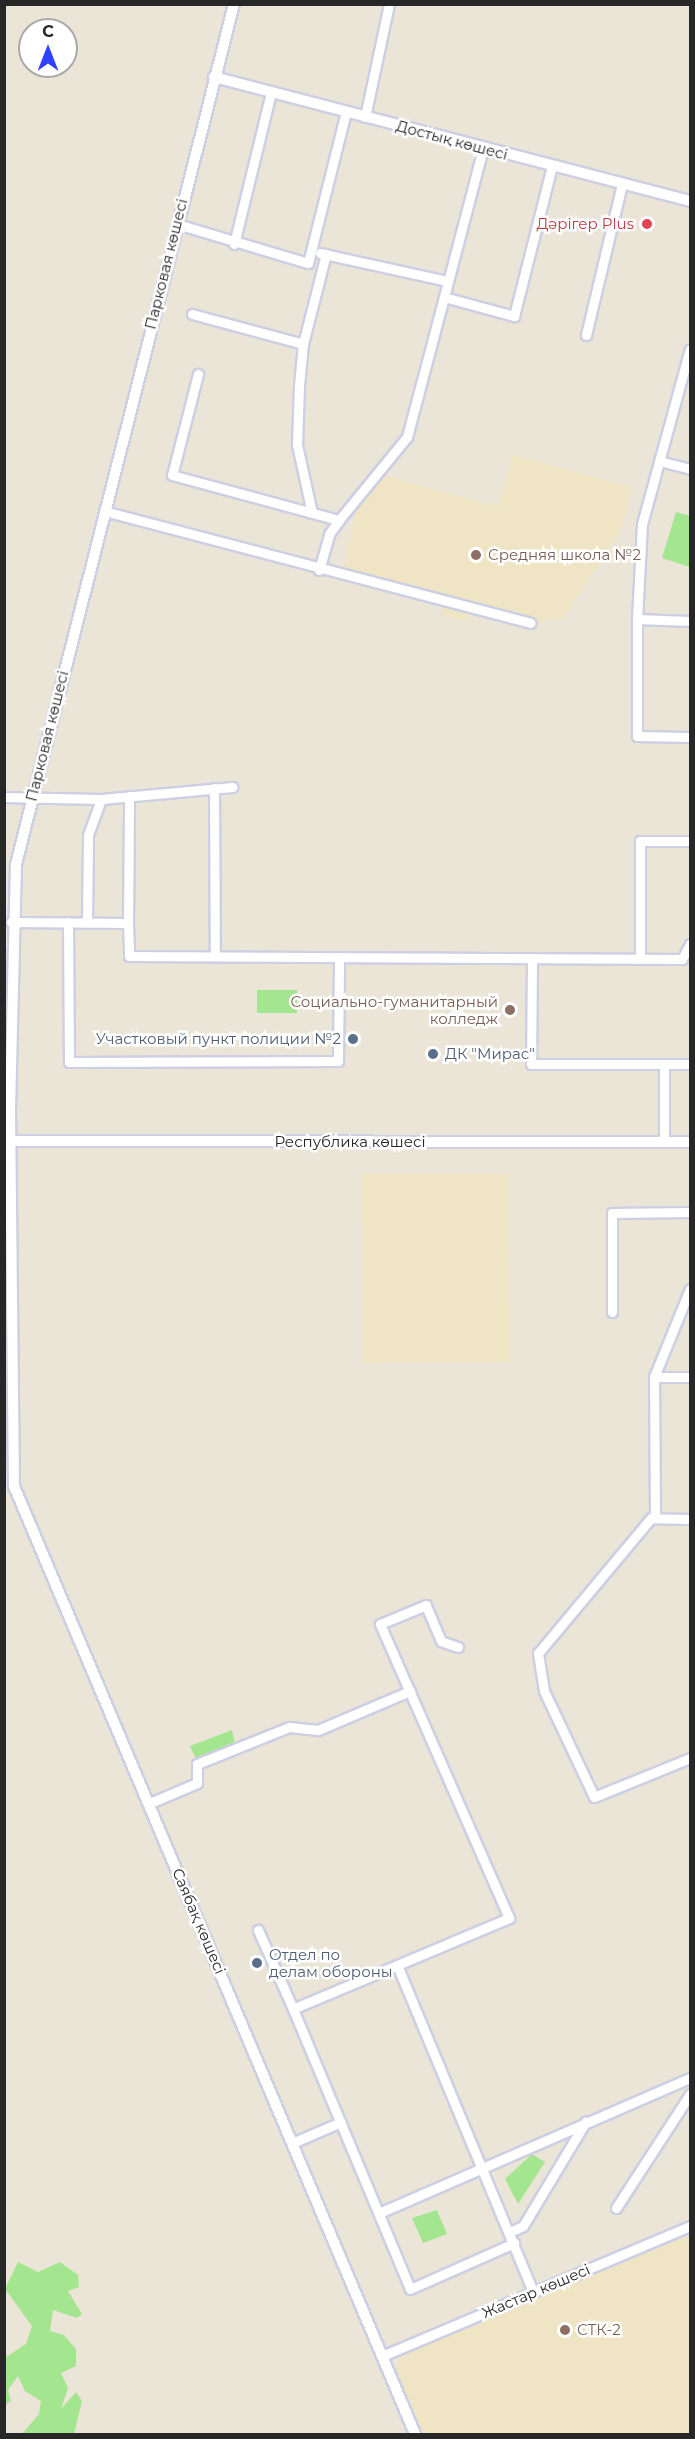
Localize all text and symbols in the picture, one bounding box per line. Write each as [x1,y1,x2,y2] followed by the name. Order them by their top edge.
[18,18,78,78] north arrow
[42,22,54,41] text: С
[394,116,510,164] street label: Достық көшесі
[141,197,191,331] street label: Парковая көшесі
[536,215,634,233] place label: Дәрігер Plus
[638,215,656,233] marker: Дәрігер Plus
[488,546,641,564] place label: Средняя школа №2
[469,548,483,562] marker: Средняя школа №2
[22,669,72,803] street label: Парковая көшесі
[290,992,498,1027] place label: Социально-гуманитарный колледж
[503,1003,517,1017] marker: Социально-гуманитарный колледж
[96,1030,341,1048] place label: Участковый пункт полиции №2
[346,1032,360,1046] marker: Участковый пункт полиции №2
[445,1045,535,1063] place label: ДК "Мирас"
[426,1047,440,1061] marker: ДК "Мирас"
[274,1133,426,1151] street label: Республика көшесі
[169,1865,229,1977] street label: Саябақ көшесі
[269,1945,393,1980] place label: Отдел по делам обороны
[250,1956,264,1970] marker: Отдел по делам обороны
[479,2260,593,2322] street label: Жастар көшесі
[577,2321,621,2339] place label: СТК-2
[558,2323,572,2337] marker: СТК-2

